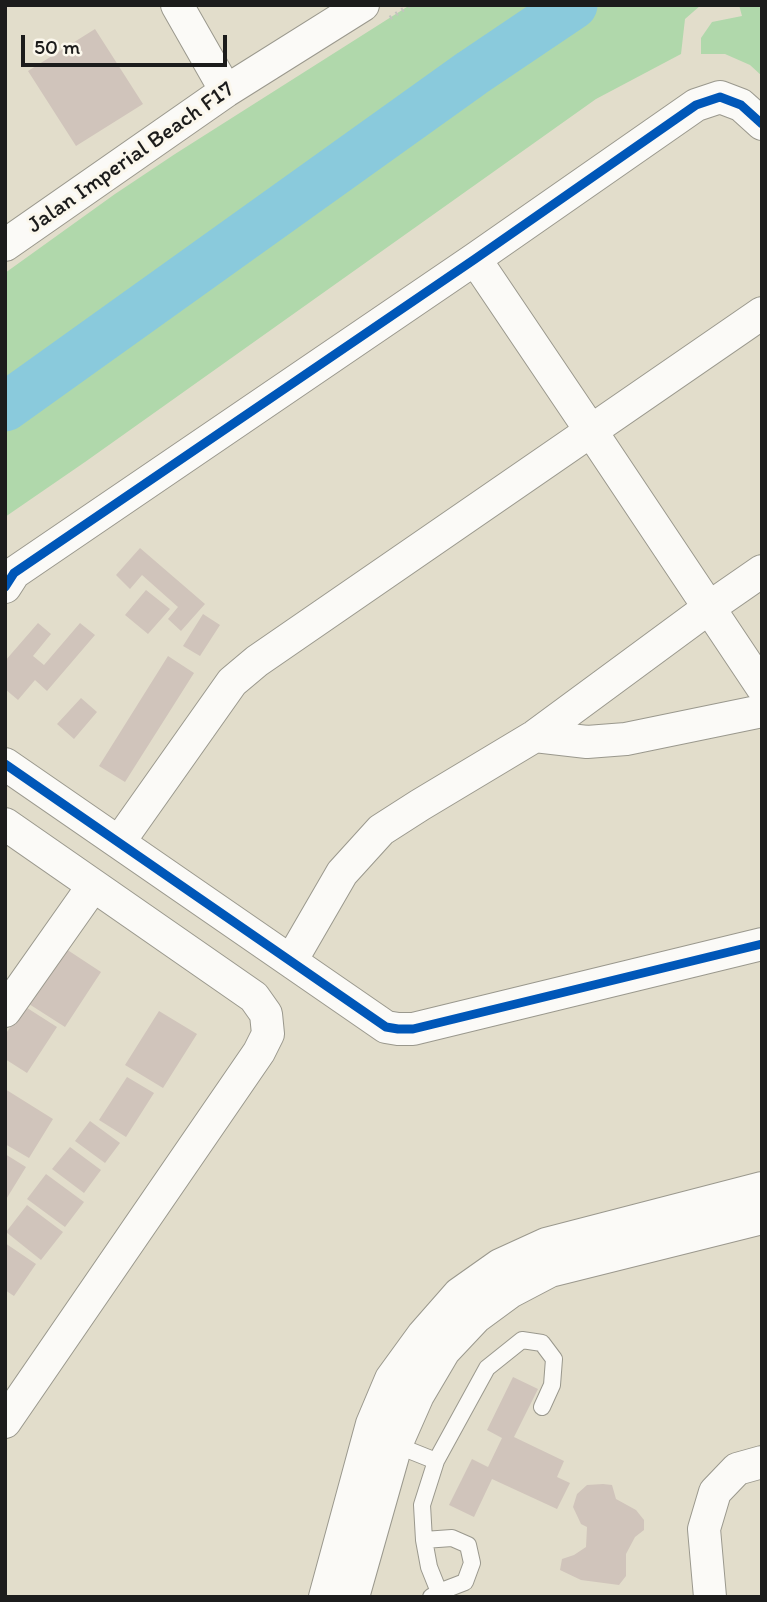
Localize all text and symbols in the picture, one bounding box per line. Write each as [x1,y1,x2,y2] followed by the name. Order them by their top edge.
[24,21,231,65] scale bar
[34,34,80,59] text: 50 m
[22,76,240,240] street label: Jalan Imperial Beach F17

